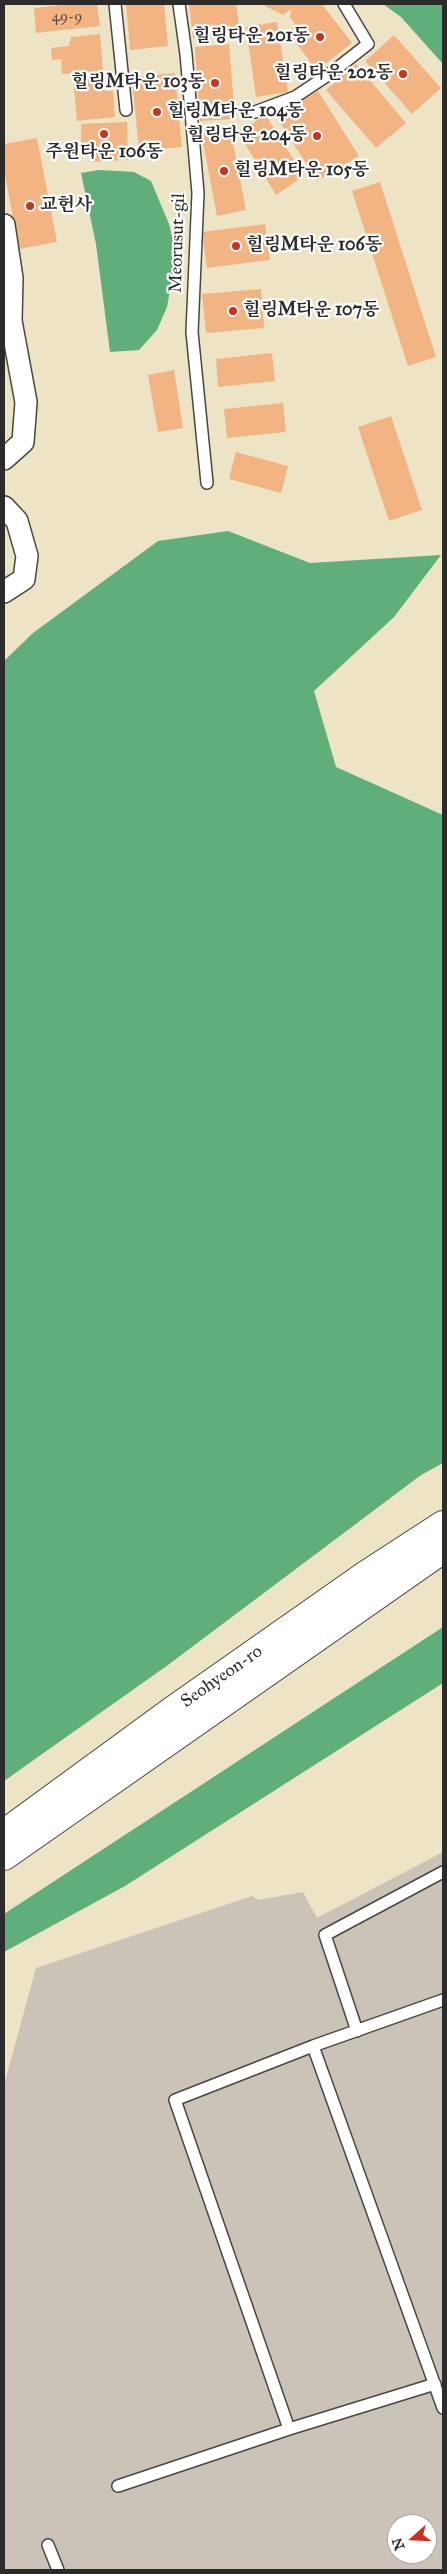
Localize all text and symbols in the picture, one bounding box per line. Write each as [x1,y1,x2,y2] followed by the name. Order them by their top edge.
[52,8,82,26] house number: 49-9
[193,26,310,48] place label: 힐링타운 201동
[314,31,326,43] marker: 힐링타운 201동
[274,63,393,85] place label: 힐링타운 202동
[397,68,409,80] marker: 힐링타운 202동
[71,72,205,94] place label: 힐링M타운 103동
[209,77,221,89] marker: 힐링M타운 103동
[167,101,304,123] place label: 힐링M타운 104동
[151,106,163,118] marker: 힐링M타운 104동
[187,125,307,147] place label: 힐링타운 204동
[98,128,110,140] marker: 주원타운 106동
[311,130,323,142] marker: 힐링타운 204동
[45,142,163,164] place label: 주원타운 106동
[234,160,369,182] place label: 힐링M타운 105동
[218,165,230,177] marker: 힐링M타운 105동
[165,193,191,293] street label: Meorusut-gil
[40,195,92,217] place label: 교헌사
[24,200,36,212] marker: 교헌사
[246,235,382,257] place label: 힐링M타운 106동
[230,240,242,252] marker: 힐링M타운 106동
[243,300,379,322] place label: 힐링M타운 107동
[227,305,239,317] marker: 힐링M타운 107동
[177,1641,267,1713] street label: Seohyeon-ro
[387,2514,437,2564] north arrow
[388,2535,408,2552] text: N

